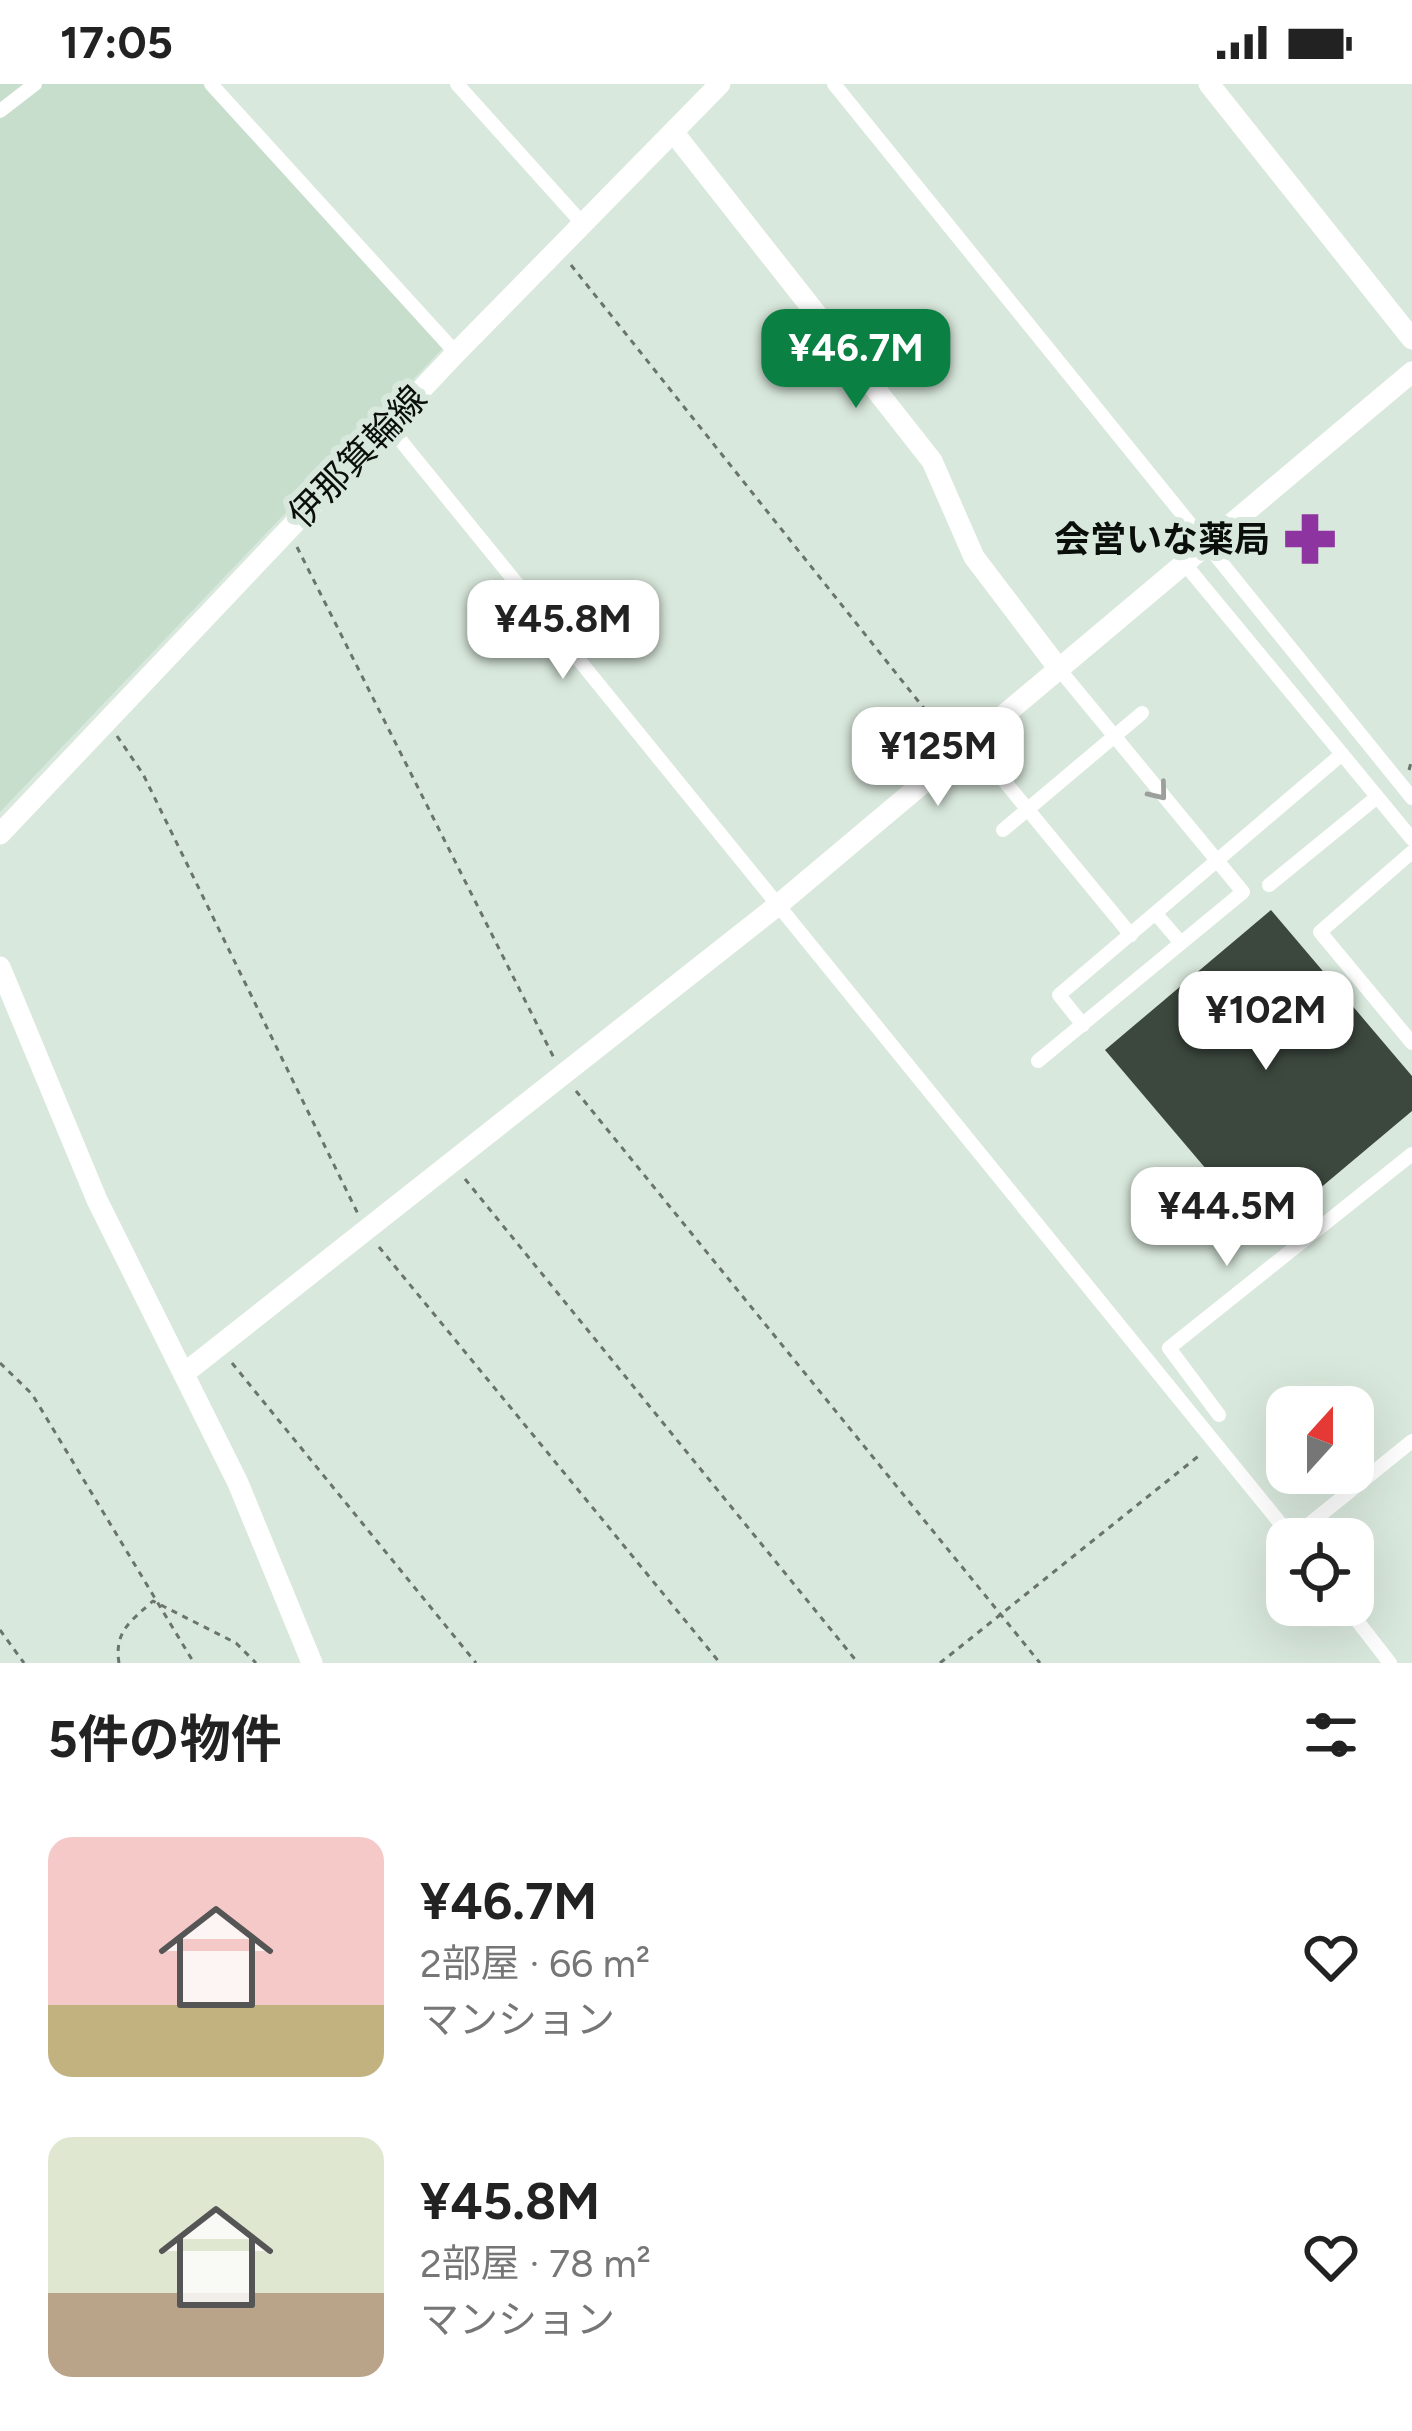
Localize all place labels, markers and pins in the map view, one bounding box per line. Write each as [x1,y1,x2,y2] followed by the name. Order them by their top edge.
[758,309,954,411] pin: ¥46.7M
[1281,510,1339,568] pharmacy icon: 会営いな薬局
[1054,518,1270,561] place label: 会営いな薬局
[465,580,661,682] pin: ¥45.8M
[854,707,1022,809] pin: ¥125M
[1182,971,1350,1073] pin: ¥102M
[1129,1167,1325,1269] pin: ¥44.5M

